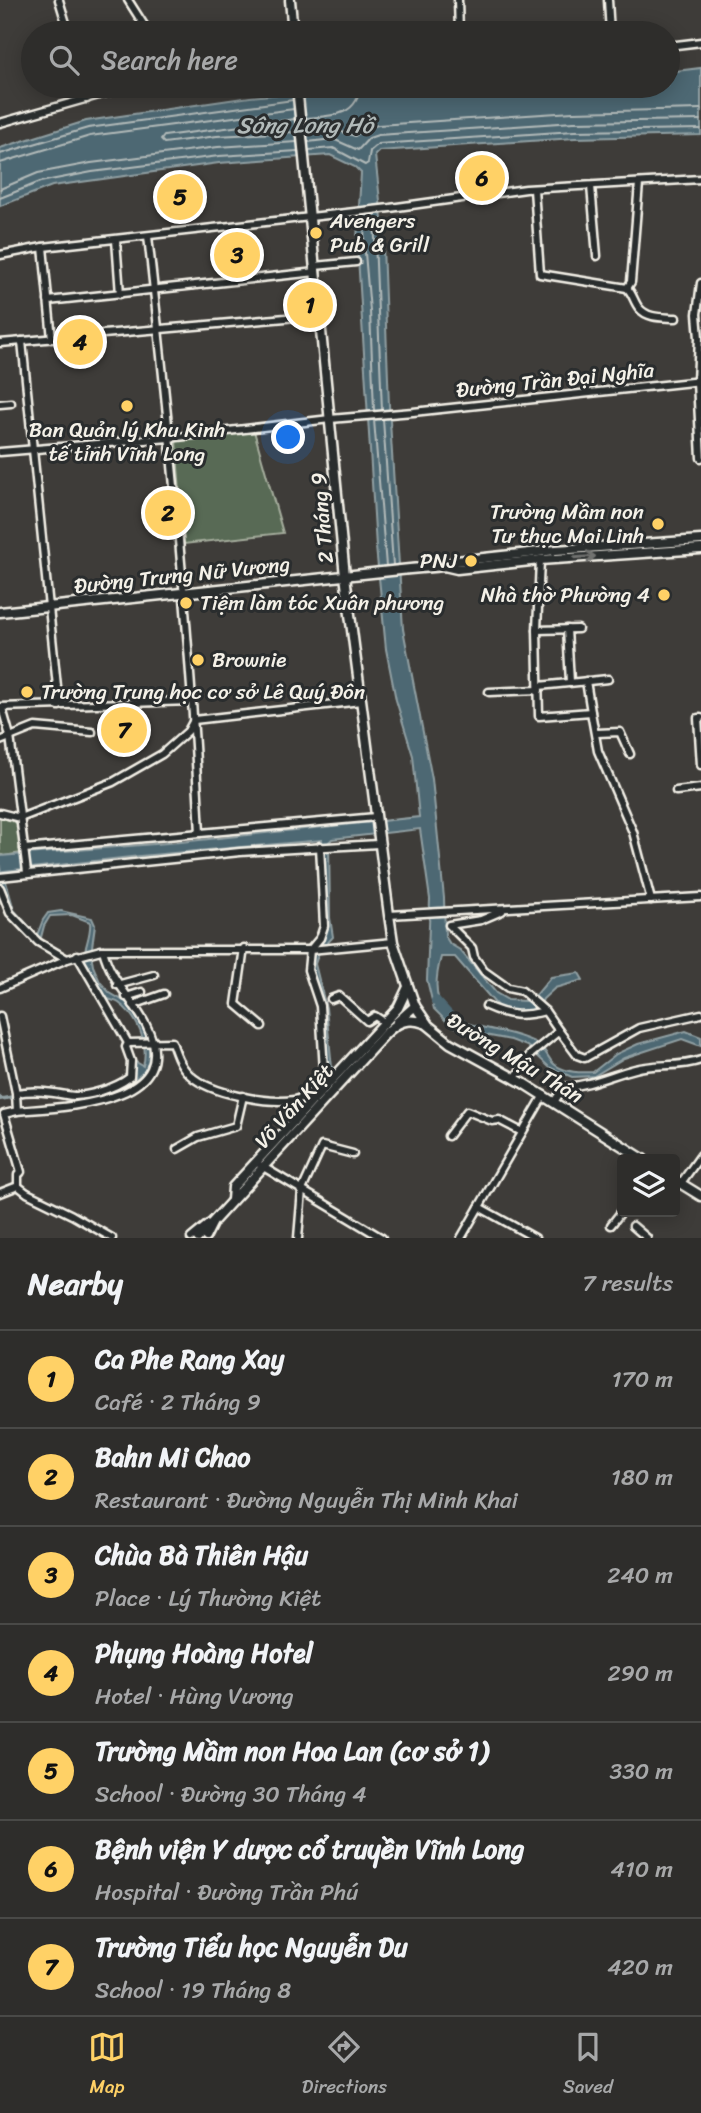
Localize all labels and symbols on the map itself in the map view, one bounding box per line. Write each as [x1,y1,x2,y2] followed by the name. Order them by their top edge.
[237,105,378,146] water label: Sông Long Hồ
[459,152,505,204] pin: 6
[157,171,203,223] pin: 5
[329,202,430,264] place label: Avengers Pub & Grill
[308,225,324,241] marker: Avengers Pub & Grill
[214,229,260,281] pin: 3
[287,279,333,331] pin: 1
[57,316,103,368] pin: 4
[454,351,656,409] street label: Đường Trần Đại Nghĩa
[119,398,135,414] marker: Ban Quản lý Khu Kinh tế tỉnh Vĩnh Long
[29,411,225,473] place label: Ban Quản lý Khu Kinh tế tỉnh Vĩnh Long
[271,420,305,454] your location
[299,471,345,565] street label: 2 Tháng 9
[145,487,191,539] pin: 2
[490,493,644,555] place label: Trường Mầm non Tư thục Mai Linh
[650,516,666,532] marker: Trường Mầm non Tư thục Mai Linh
[420,542,458,580] place label: PNJ
[72,545,292,605] street label: Đường Trưng Nữ Vương
[573,550,596,563] one-way arrow
[463,553,479,569] marker: PNJ
[481,576,650,614] place label: Nhà thờ Phường 4
[200,584,444,622] place label: Tiệm làm tóc Xuân phương
[656,587,672,603] marker: Nhà thờ Phường 4
[178,595,194,611] marker: Tiệm làm tóc Xuân phương
[212,641,286,679] place label: Brownie
[190,652,206,668] marker: Brownie
[41,673,365,711] place label: Trường Trung học cơ sở Lê Quý Đôn
[19,684,35,700] marker: Trường Trung học cơ sở Lê Quý Đôn
[101,704,147,756] pin: 7
[439,1002,591,1114] street label: Đường Mậu Thân
[245,1054,343,1158] street label: Võ Văn Kiệt

